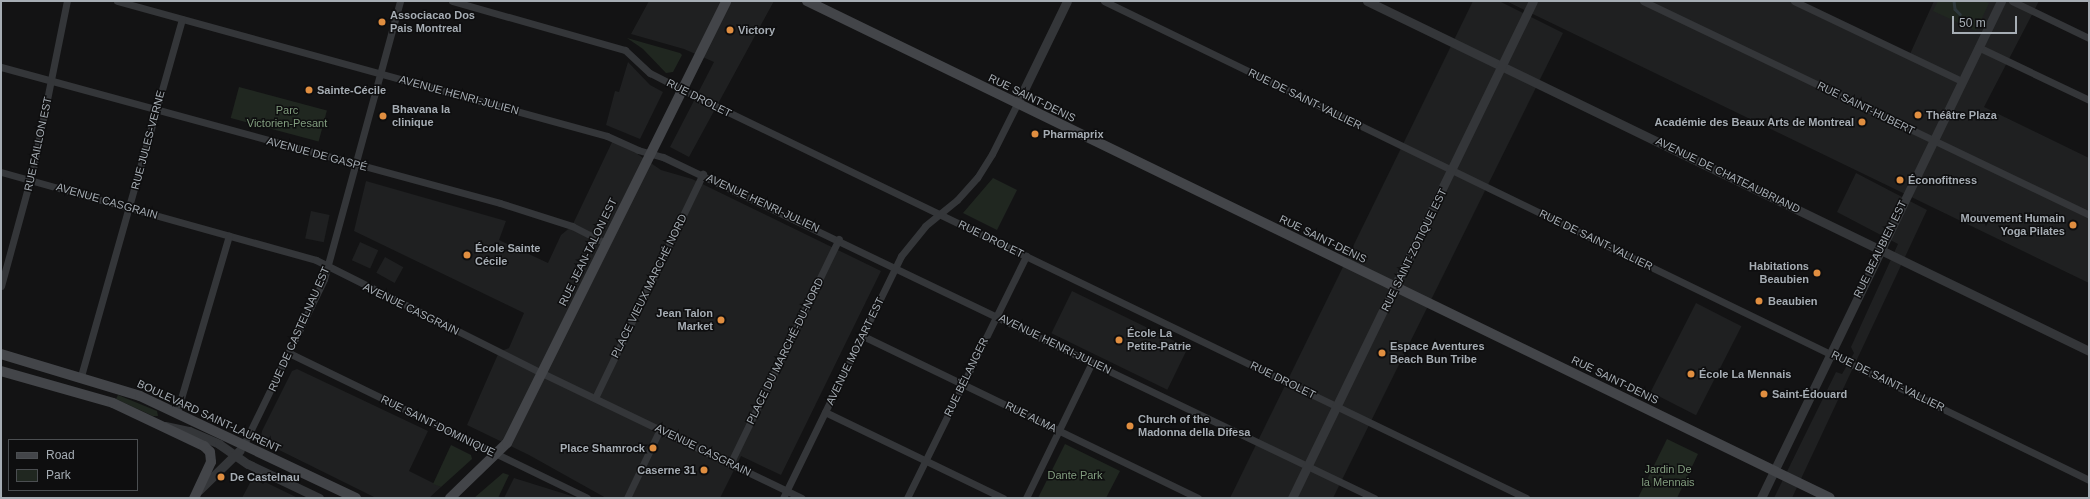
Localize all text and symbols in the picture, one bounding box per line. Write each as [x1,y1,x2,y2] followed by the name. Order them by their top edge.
[1954,8,2019,34] scale bar
[390,9,475,35] place label: Associacao Dos Pais Montreal
[1959,16,1986,30] text: 50 m
[377,17,387,27] marker: Associacao Dos Pais Montreal
[738,23,775,37] place label: Victory
[725,25,735,35] marker: Victory
[1246,66,1364,132] street label: RUE DE SAINT-VALLIER
[986,71,1078,125] street label: RUE SAINT-DENIS
[398,73,520,117] street label: AVENUE HENRI-JULIEN
[664,76,734,120] street label: RUE DROLET
[1815,79,1917,137] street label: RUE SAINT-HUBERT
[317,83,386,97] place label: Sainte-Cécile
[304,85,314,95] marker: Sainte-Cécile
[128,89,168,191] street label: RUE JULES-VERNE
[22,96,54,192] street label: RUE FAILLON EST
[392,103,450,129] place label: Bhavana la clinique
[247,104,327,130] park label: Parc Victorien-Pesant
[1926,108,1997,122] place label: Théâtre Plaza
[377,110,389,122] marker: Bhavana la clinique
[1913,110,1923,120] marker: Théâtre Plaza
[1654,115,1854,129] place label: Académie des Beaux Arts de Montreal
[1857,117,1867,127] marker: Académie des Beaux Arts de Montreal
[1043,127,1104,141] place label: Pharmaprix
[1030,129,1040,139] marker: Pharmaprix
[265,134,369,174] street label: AVENUE DE GASPÉ
[1654,134,1802,216] street label: AVENUE DE CHATEAUBRIAND
[704,171,822,235] street label: AVENUE HENRI-JULIEN
[1908,173,1977,187] place label: Éconofitness
[1895,175,1905,185] marker: Éconofitness
[55,180,159,222] street label: AVENUE CASGRAIN
[1378,186,1450,314] street label: RUE SAINT-ZOTIQUE EST
[556,196,620,308] street label: RUE JEAN-TALON EST
[1851,198,1909,300] street label: RUE BEAUBIEN EST
[1537,207,1655,273] street label: RUE DE SAINT-VALLIER
[608,212,690,360] street label: PLACE VIEUX MARCHÉ NORD
[1277,212,1369,266] street label: RUE SAINT-DENIS
[1960,212,2065,238] place label: Mouvement Humain Yoga Pilates
[956,218,1026,260] street label: RUE DROLET
[2068,220,2078,230] marker: Mouvement Humain Yoga Pilates
[475,242,540,268] place label: École Sainte Cécile
[462,250,472,260] marker: École Sainte Cécile
[1749,260,1809,286] place label: Habitations Beaubien
[265,265,333,393] street label: RUE DE CASTELNAU EST
[1812,268,1822,278] marker: Habitations Beaubien
[744,276,826,426] street label: PLACE DU MARCHÉ-DU-NORD
[361,280,461,338] street label: AVENUE CASGRAIN
[1768,294,1818,308] place label: Beaubien
[823,295,887,407] street label: AVENUE MOZART EST
[1753,295,1765,307] marker: Beaubien
[656,307,713,333] place label: Jean Talon Market
[997,311,1113,377] street label: AVENUE HENRI-JULIEN
[716,315,726,325] marker: Jean Talon Market
[1127,327,1191,353] place label: École La Petite-Patrie
[941,335,991,419] street label: RUE BÉLANGER
[1114,335,1124,345] marker: École La Petite-Patrie
[1390,340,1485,366] place label: Espace Aventures Beach Bun Tribe
[1377,348,1387,358] marker: Espace Aventures Beach Bun Tribe
[1829,348,1947,414] street label: RUE DE SAINT-VALLIER
[1569,353,1661,407] street label: RUE SAINT-DENIS
[1248,359,1318,401] street label: RUE DROLET
[1699,367,1791,381] place label: École La Mennais
[1686,369,1696,379] marker: École La Mennais
[135,377,283,455] street label: BOULEVARD SAINT-LAURENT
[1772,387,1847,401] place label: Saint-Édouard
[1759,389,1769,399] marker: Saint-Édouard
[379,393,497,459] street label: RUE SAINT-DOMINIQUE
[1003,399,1059,435] street label: RUE ALMA
[1138,413,1250,439] place label: Church of the Madonna della Difesa
[653,421,753,479] street label: AVENUE CASGRAIN
[1125,421,1135,431] marker: Church of the Madonna della Difesa
[8,439,138,491] legend
[560,441,645,455] place label: Place Shamrock
[648,443,658,453] marker: Place Shamrock
[46,448,75,462] text: Road
[637,463,696,477] place label: Caserne 31
[1641,463,1695,489] park label: Jardin De la Mennais
[699,465,709,475] marker: Caserne 31
[46,468,71,482] text: Park
[1047,468,1103,482] park label: Dante Park
[230,470,300,484] place label: De Castelnau
[215,471,227,483] marker: De Castelnau

